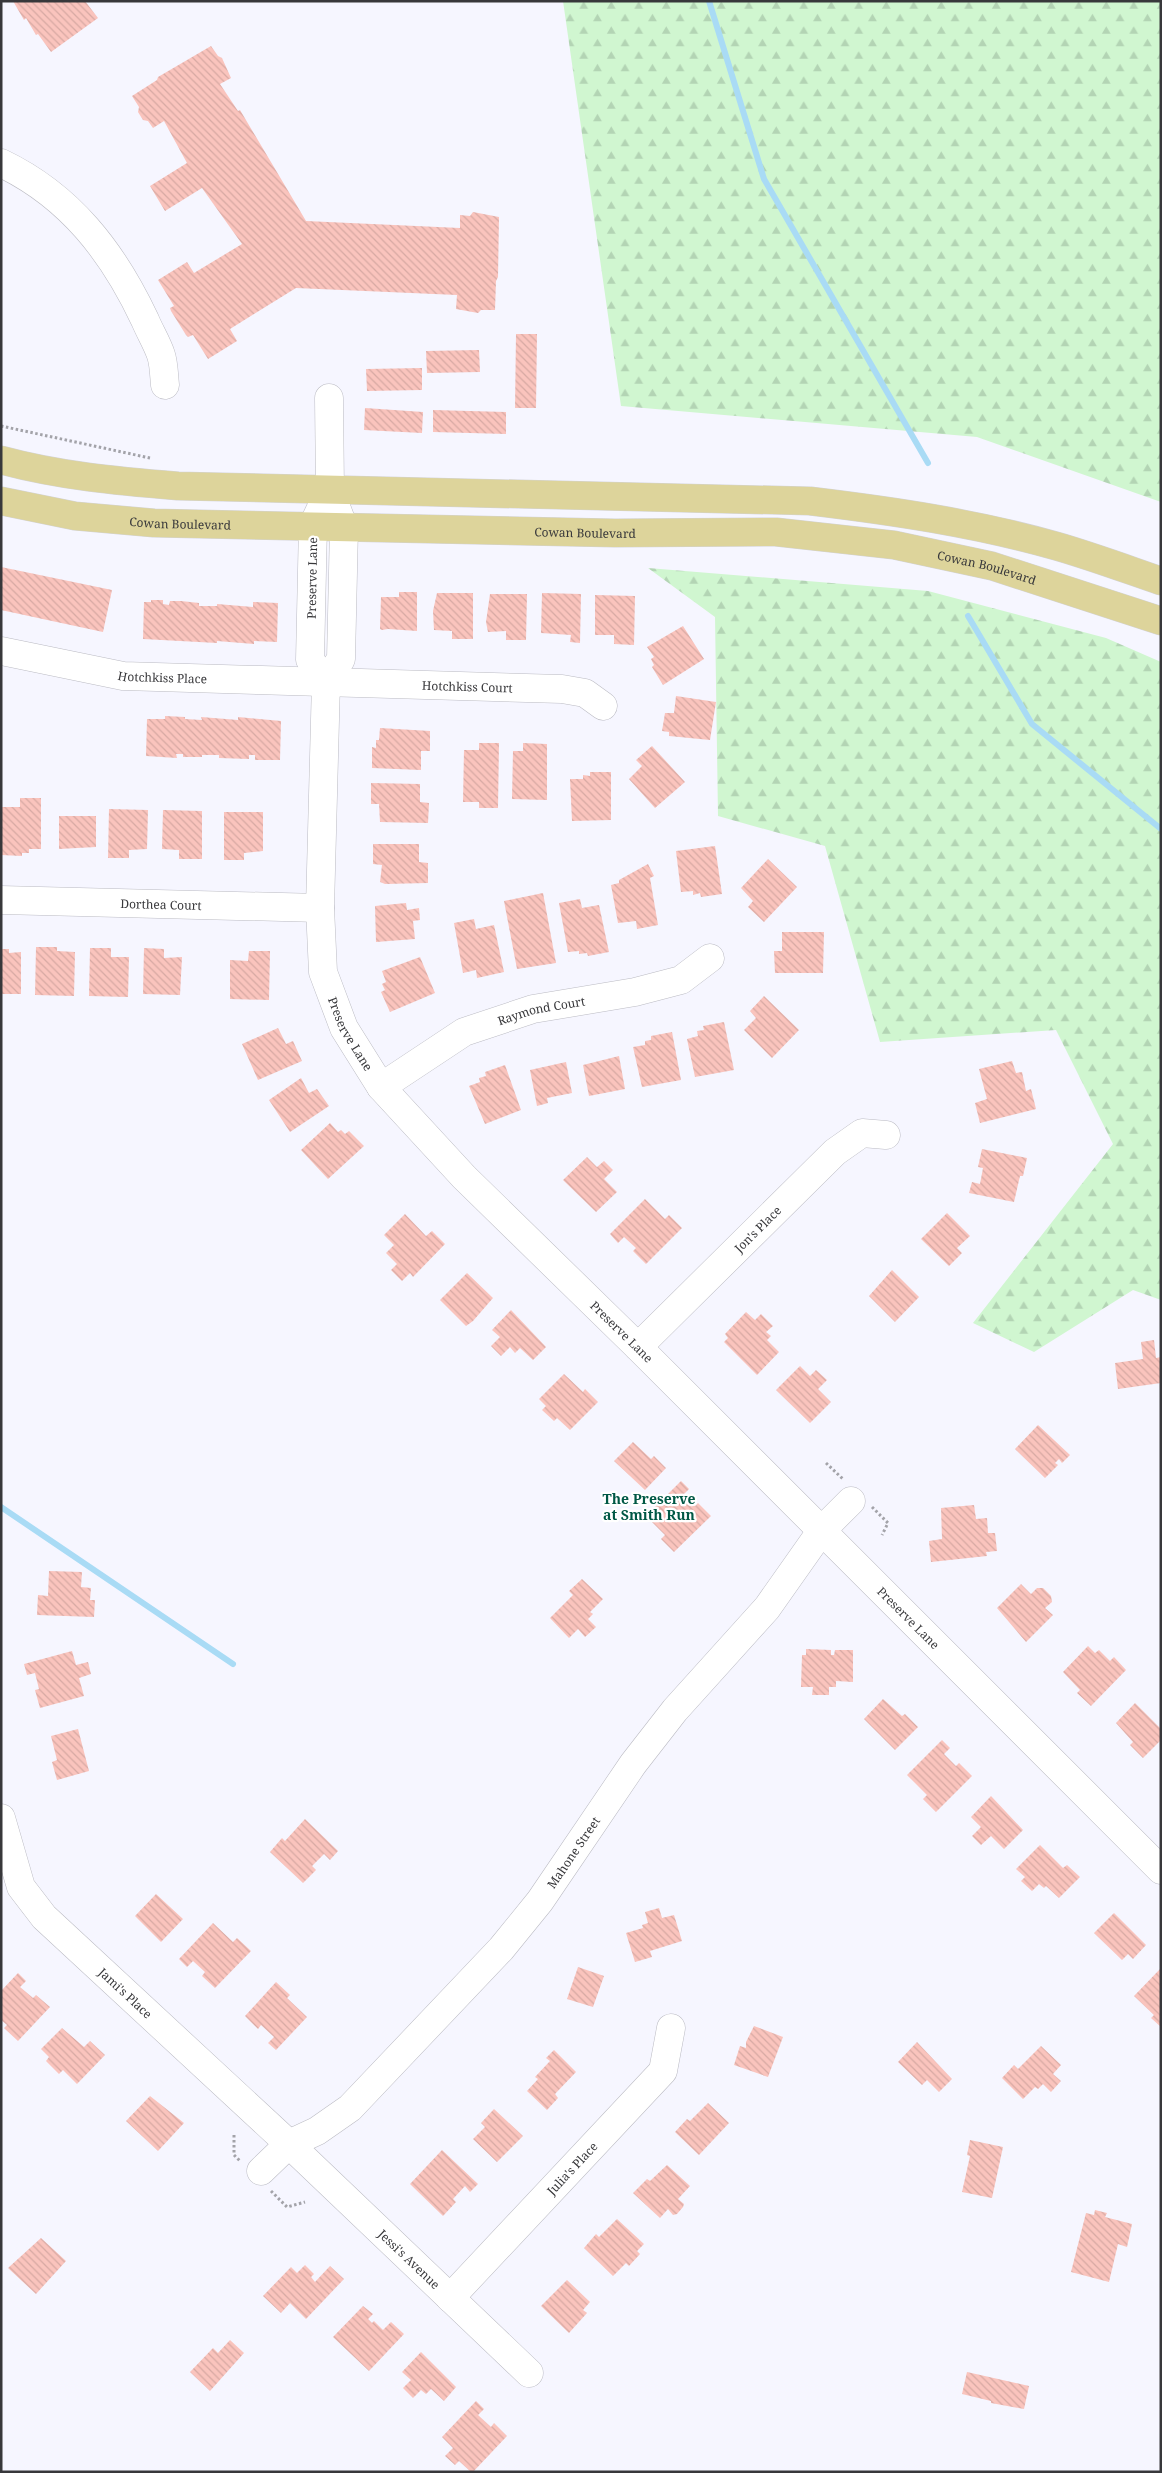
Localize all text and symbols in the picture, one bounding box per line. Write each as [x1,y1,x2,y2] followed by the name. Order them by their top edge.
[129,512,232,533] street label: Cowan Boulevard
[534,523,637,542] street label: Cowan Boulevard
[303,537,321,619] street label: Preserve Lane
[936,546,1039,588] street label: Cowan Boulevard
[116,667,207,687] street label: Hotchkiss Place
[422,676,513,696] street label: Hotchkiss Court
[120,894,202,914] street label: Dorthea Court
[495,992,586,1029] street label: Raymond Court
[324,994,377,1074] street label: Preserve Lane
[729,1202,785,1257] street label: Jon's Place
[587,1297,657,1366] street label: Preserve Lane
[603,1489,695,1524] district label: The Preserve at Smith Run
[874,1583,943,1652] street label: Preserve Lane
[543,1813,604,1892] street label: Mahone Street
[94,1963,156,2022] street label: Jami's Place
[542,2138,601,2199] street label: Julia's Place
[374,2225,444,2292] street label: Jessi's Avenue

